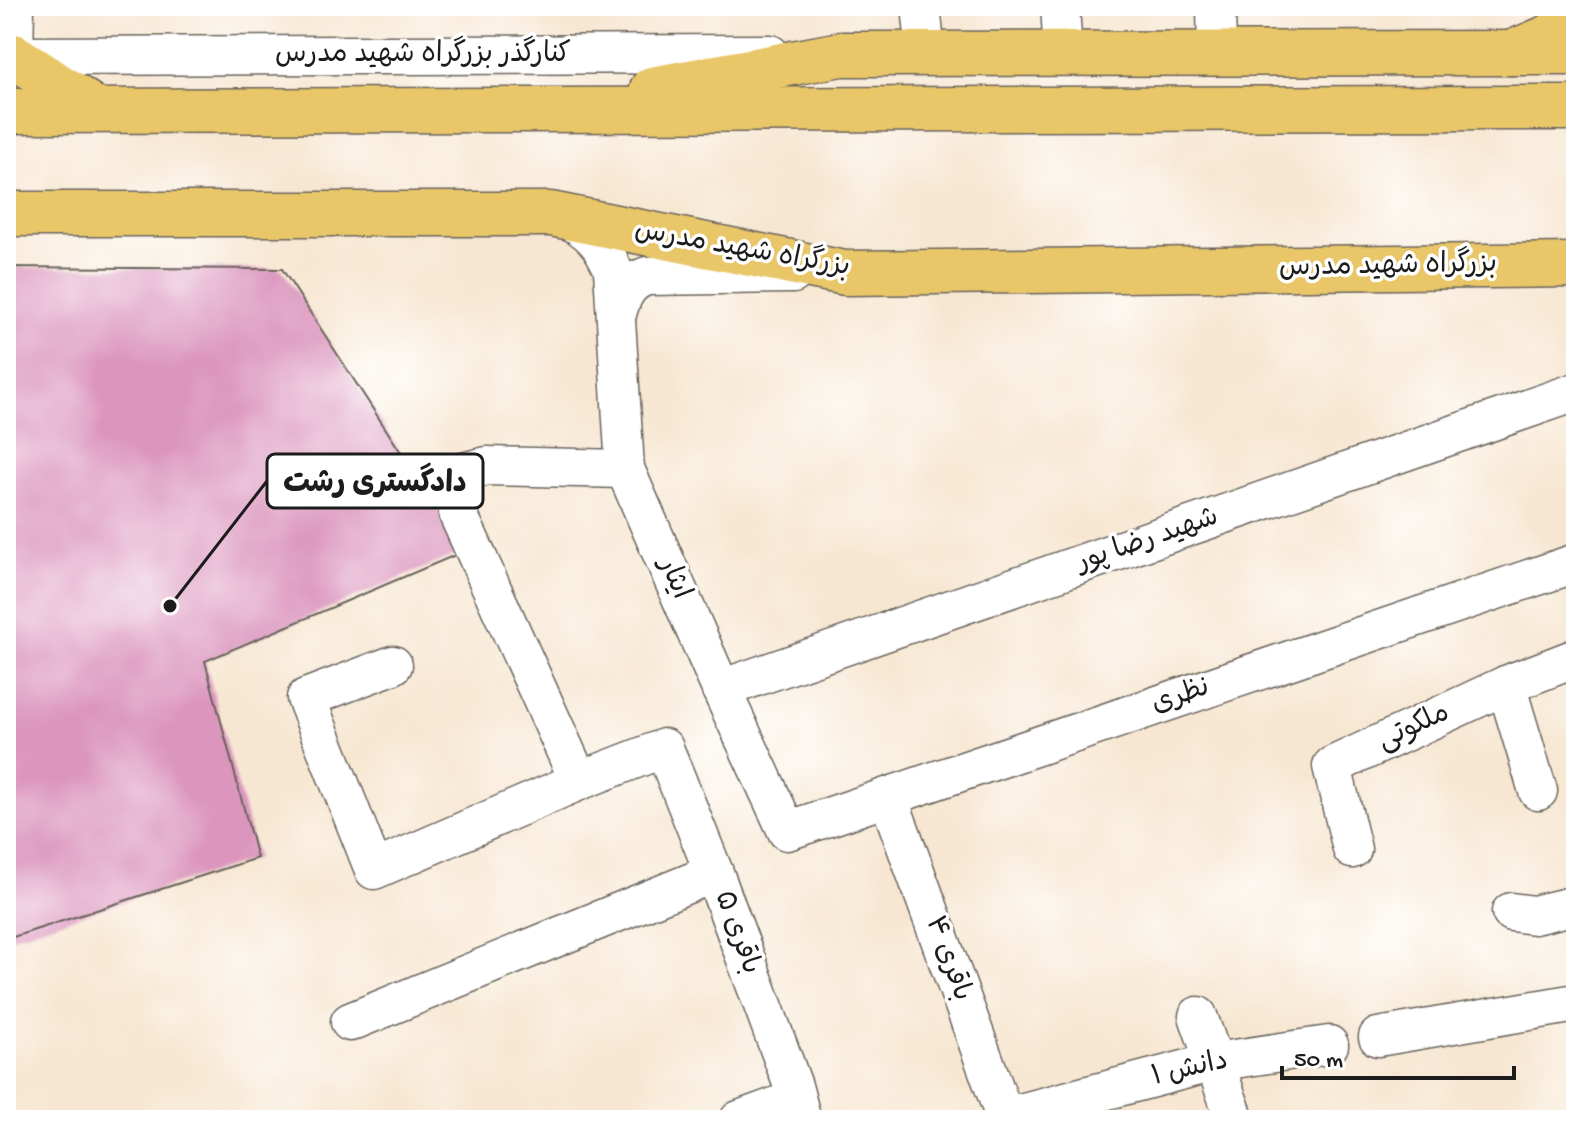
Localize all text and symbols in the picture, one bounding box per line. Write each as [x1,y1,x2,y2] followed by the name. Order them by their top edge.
[275,35,571,72] street label: کنارگذر بزرگراه شهید مدرس
[632,211,853,285] street label: بزرگراه شهید مدرس
[1279,245,1497,285] street label: بزرگراه شهید مدرس
[267,454,483,508] callout: دادگستری رشت
[283,462,467,503] text: دادگستری رشت
[1071,501,1223,581] street label: شهید رضا پور
[649,552,696,605] street label: ایثار
[1148,672,1214,722] street label: نظری
[1373,697,1455,759] street label: ملکوتی
[706,887,766,979] street label: باقری ۵
[916,912,978,1006] street label: باقری ۴
[1282,1030,1514,1080] scale bar
[1148,1045,1232,1095] street label: دانش ۱
[1294,1047,1343,1076] text: 50 m

